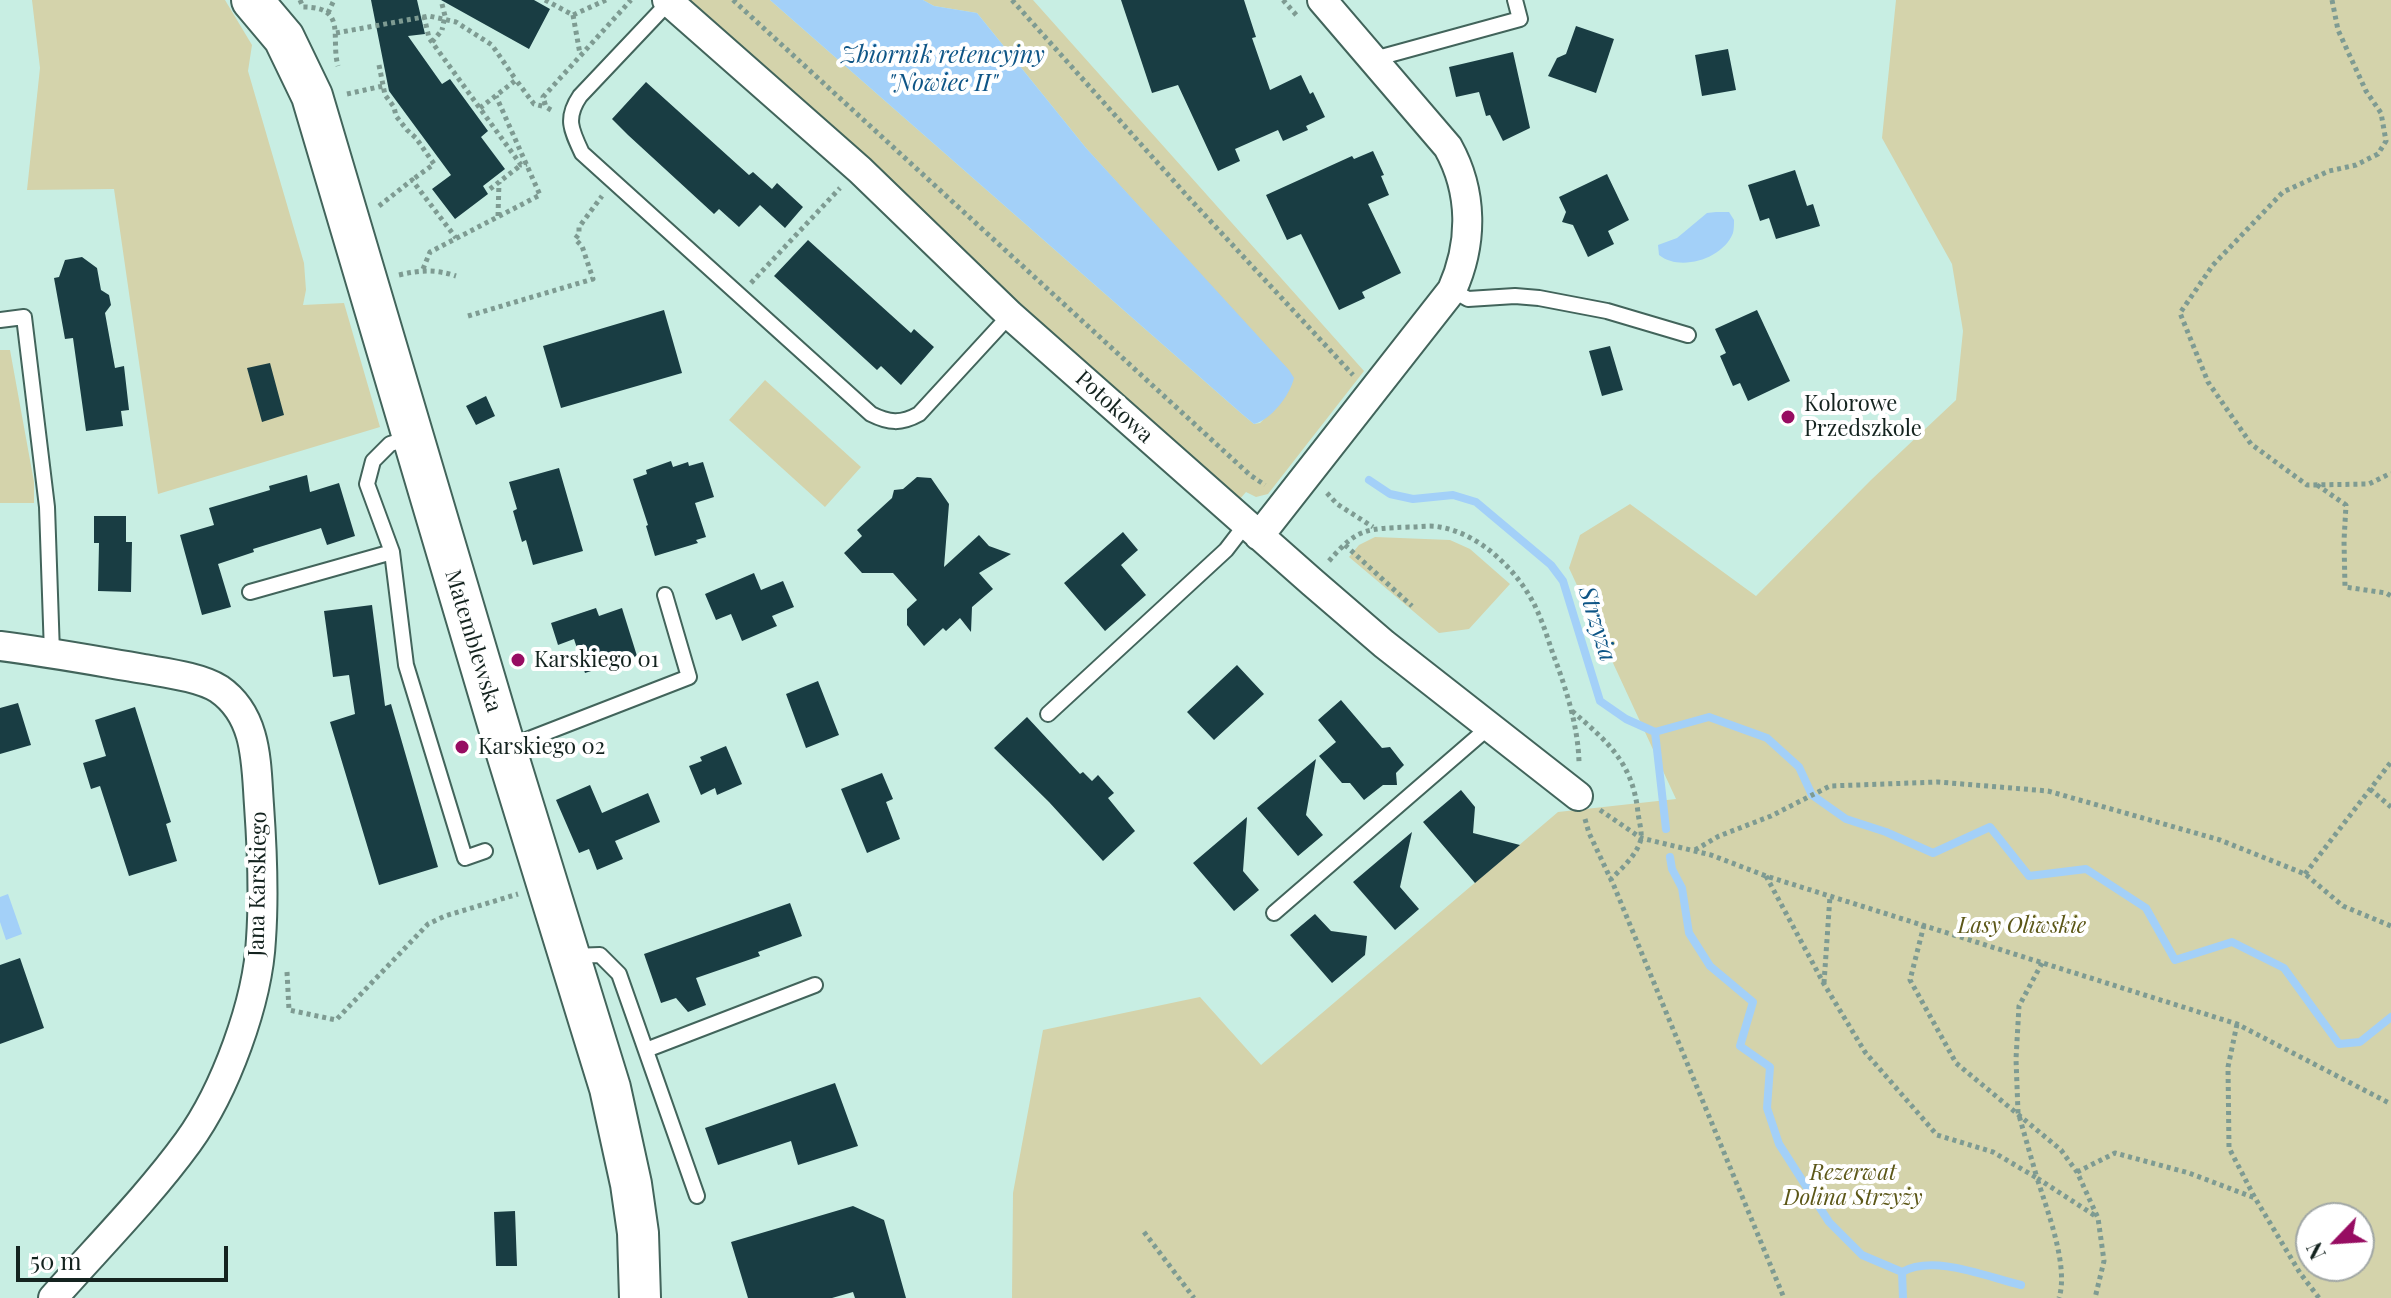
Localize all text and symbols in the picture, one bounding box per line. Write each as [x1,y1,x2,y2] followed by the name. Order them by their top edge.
[841,42,1045,98] water label: Zbiornik retencyjny "Nowiec II"
[1070,365,1158,449] street label: Potokowa
[1804,391,1922,442] place label: Kolorowe Przedszkole
[1779,408,1797,426] marker: Kolorowe Przedszkole
[439,567,507,715] street label: Matemblewska
[1572,583,1622,665] water label: Strzyża
[534,647,659,673] place label: Karskiego 01
[509,651,527,669] marker: Karskiego 01
[478,734,605,760] place label: Karskiego 02
[453,738,471,756] marker: Karskiego 02
[244,811,272,957] street label: Jana Karskiego
[1958,913,2086,939] park label: Lasy Oliwskie
[1784,1160,1922,1212] park label: Rezerwat Dolina Strzyży
[2295,1202,2375,1282] north arrow
[20,1230,232,1280] scale bar
[2298,1238,2332,1265] text: N
[30,1244,82,1276] text: 50 m

